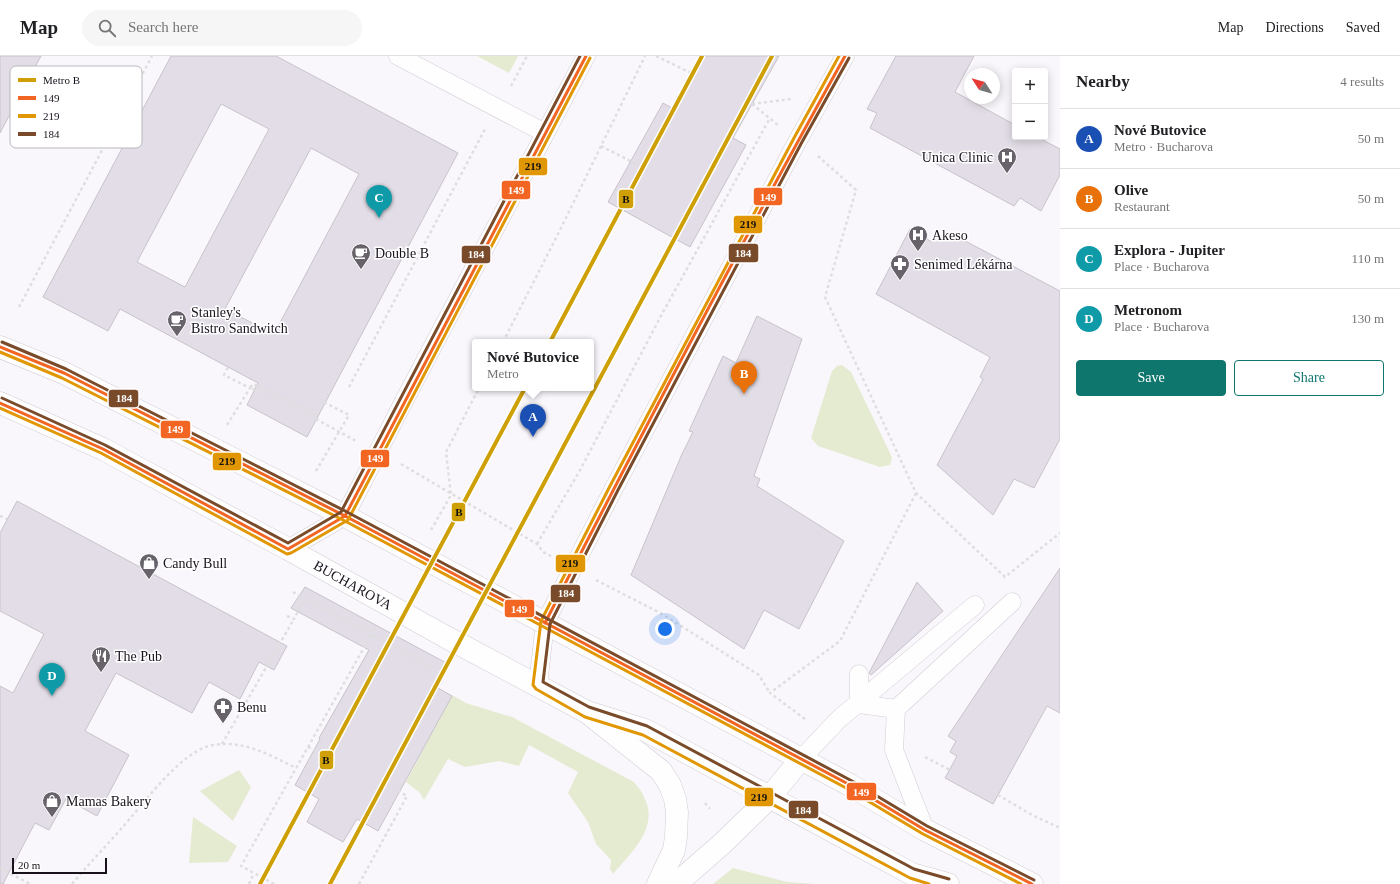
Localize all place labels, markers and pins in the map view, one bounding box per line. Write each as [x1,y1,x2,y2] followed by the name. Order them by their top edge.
[996,146,1018,174] hospital icon: Unica Clinic
[922,150,993,165] place label: Unica Clinic
[366,185,392,218] pin: C
[907,224,929,252] hospital icon: Akeso
[932,228,968,243] place label: Akeso
[350,242,372,270] cafe icon: Double B
[375,246,429,261] place label: Double B
[889,253,911,281] pharmacy icon: Senimed Lékárna
[914,257,1013,272] place label: Senimed Lékárna
[191,305,288,336] place label: Stanley's Bistro Sandwitch
[166,309,188,337] cafe icon: Stanley's Bistro Sandwitch
[731,361,757,394] pin: B
[520,404,546,437] pin: A
[138,552,160,580] shop icon: Candy Bull
[163,556,227,571] place label: Candy Bull
[90,645,112,673] restaurant icon: The Pub
[115,649,162,664] place label: The Pub
[39,663,65,696] pin: D
[212,696,234,724] pharmacy icon: Benu
[237,700,267,715] place label: Benu
[41,790,63,818] shop icon: Mamas Bakery
[66,794,151,809] place label: Mamas Bakery

